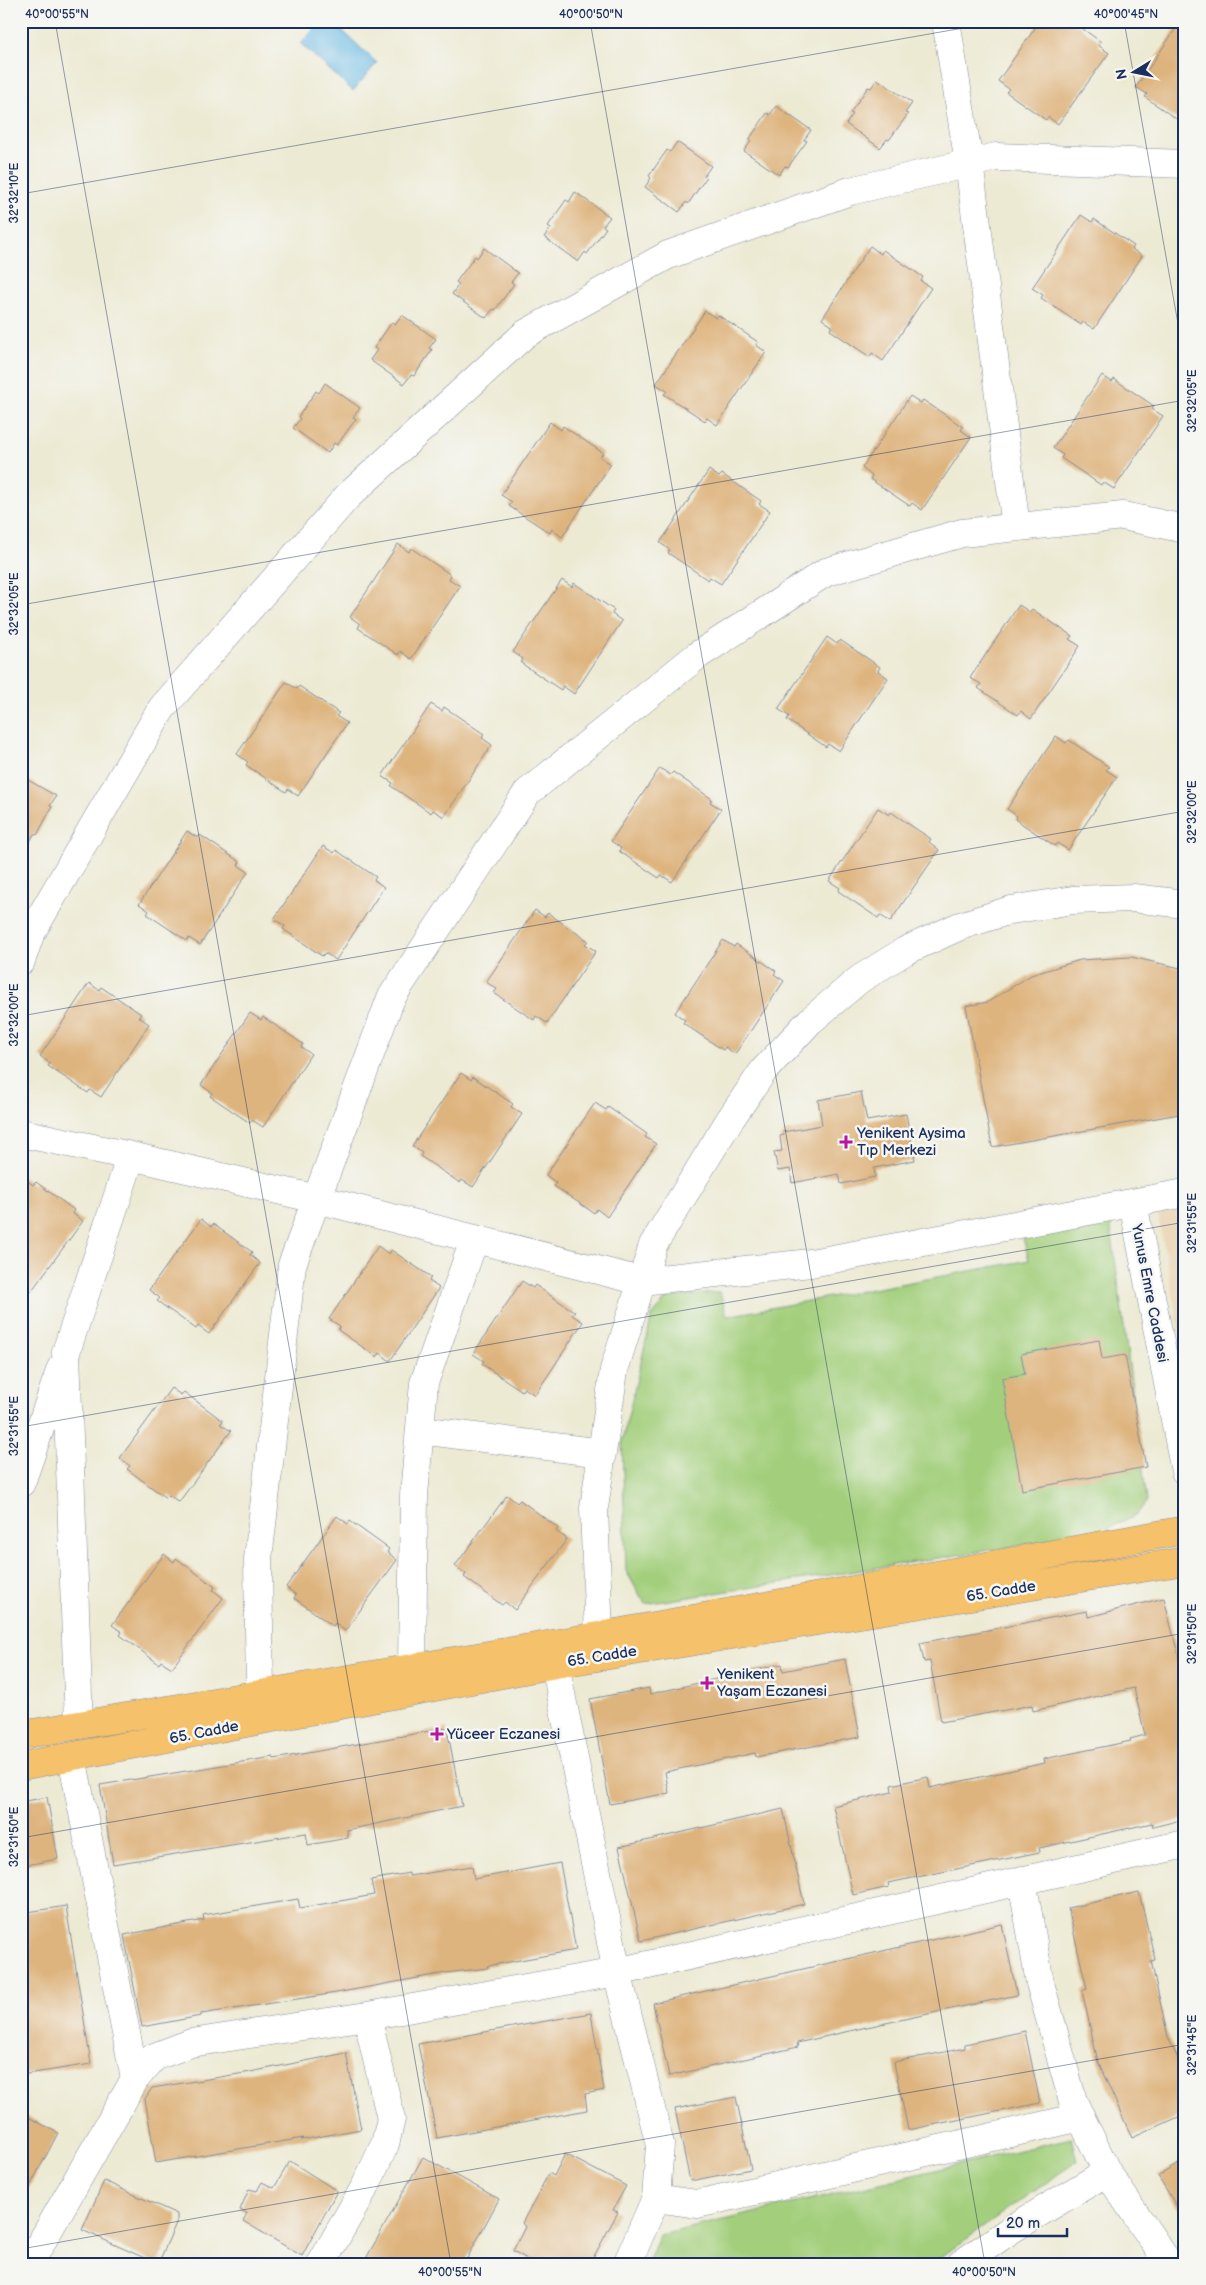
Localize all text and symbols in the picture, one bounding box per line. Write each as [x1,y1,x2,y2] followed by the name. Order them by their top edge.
[25,7,89,22] text: 40°00'55"N
[559,7,623,22] text: 40°00'50"N
[1094,7,1158,22] text: 40°00'45"N
[1108,48,1158,98] north arrow
[1112,68,1131,81] text: N
[7,162,22,223] text: 32°32'10"E
[1185,369,1200,433] text: 32°32'05"E
[7,572,22,636] text: 32°32'05"E
[1185,780,1200,844] text: 32°32'00"E
[7,983,22,1047] text: 32°32'00"E
[856,1124,966,1160] place label: Yenikent Aysima Tıp Merkezi
[839,1135,853,1149] marker: Yenikent Aysima Tıp Merkezi
[1185,1193,1200,1253] text: 32°31'55"E
[1127,1221,1172,1364] street label: Yunus Emre Caddesi
[7,1396,22,1456] text: 32°31'55"E
[965,1577,1037,1606] street label: 65. Cadde
[1185,1604,1200,1664] text: 32°31'50"E
[566,1642,638,1671] street label: 65. Cadde
[716,1665,827,1701] place label: Yenikent Yaşam Eczanesi
[701,1677,713,1689] marker: Yenikent Yaşam Eczanesi
[168,1716,240,1748] street label: 65. Cadde
[446,1725,560,1744] place label: Yüceer Eczanesi
[431,1728,443,1740] marker: Yüceer Eczanesi
[7,1807,22,1867] text: 32°31'50"E
[1185,2014,1200,2075] text: 32°31'45"E
[998,2205,1067,2237] scale bar
[1006,2214,1040,2233] text: 20 m
[418,2265,482,2280] text: 40°00'55"N
[952,2265,1016,2280] text: 40°00'50"N

